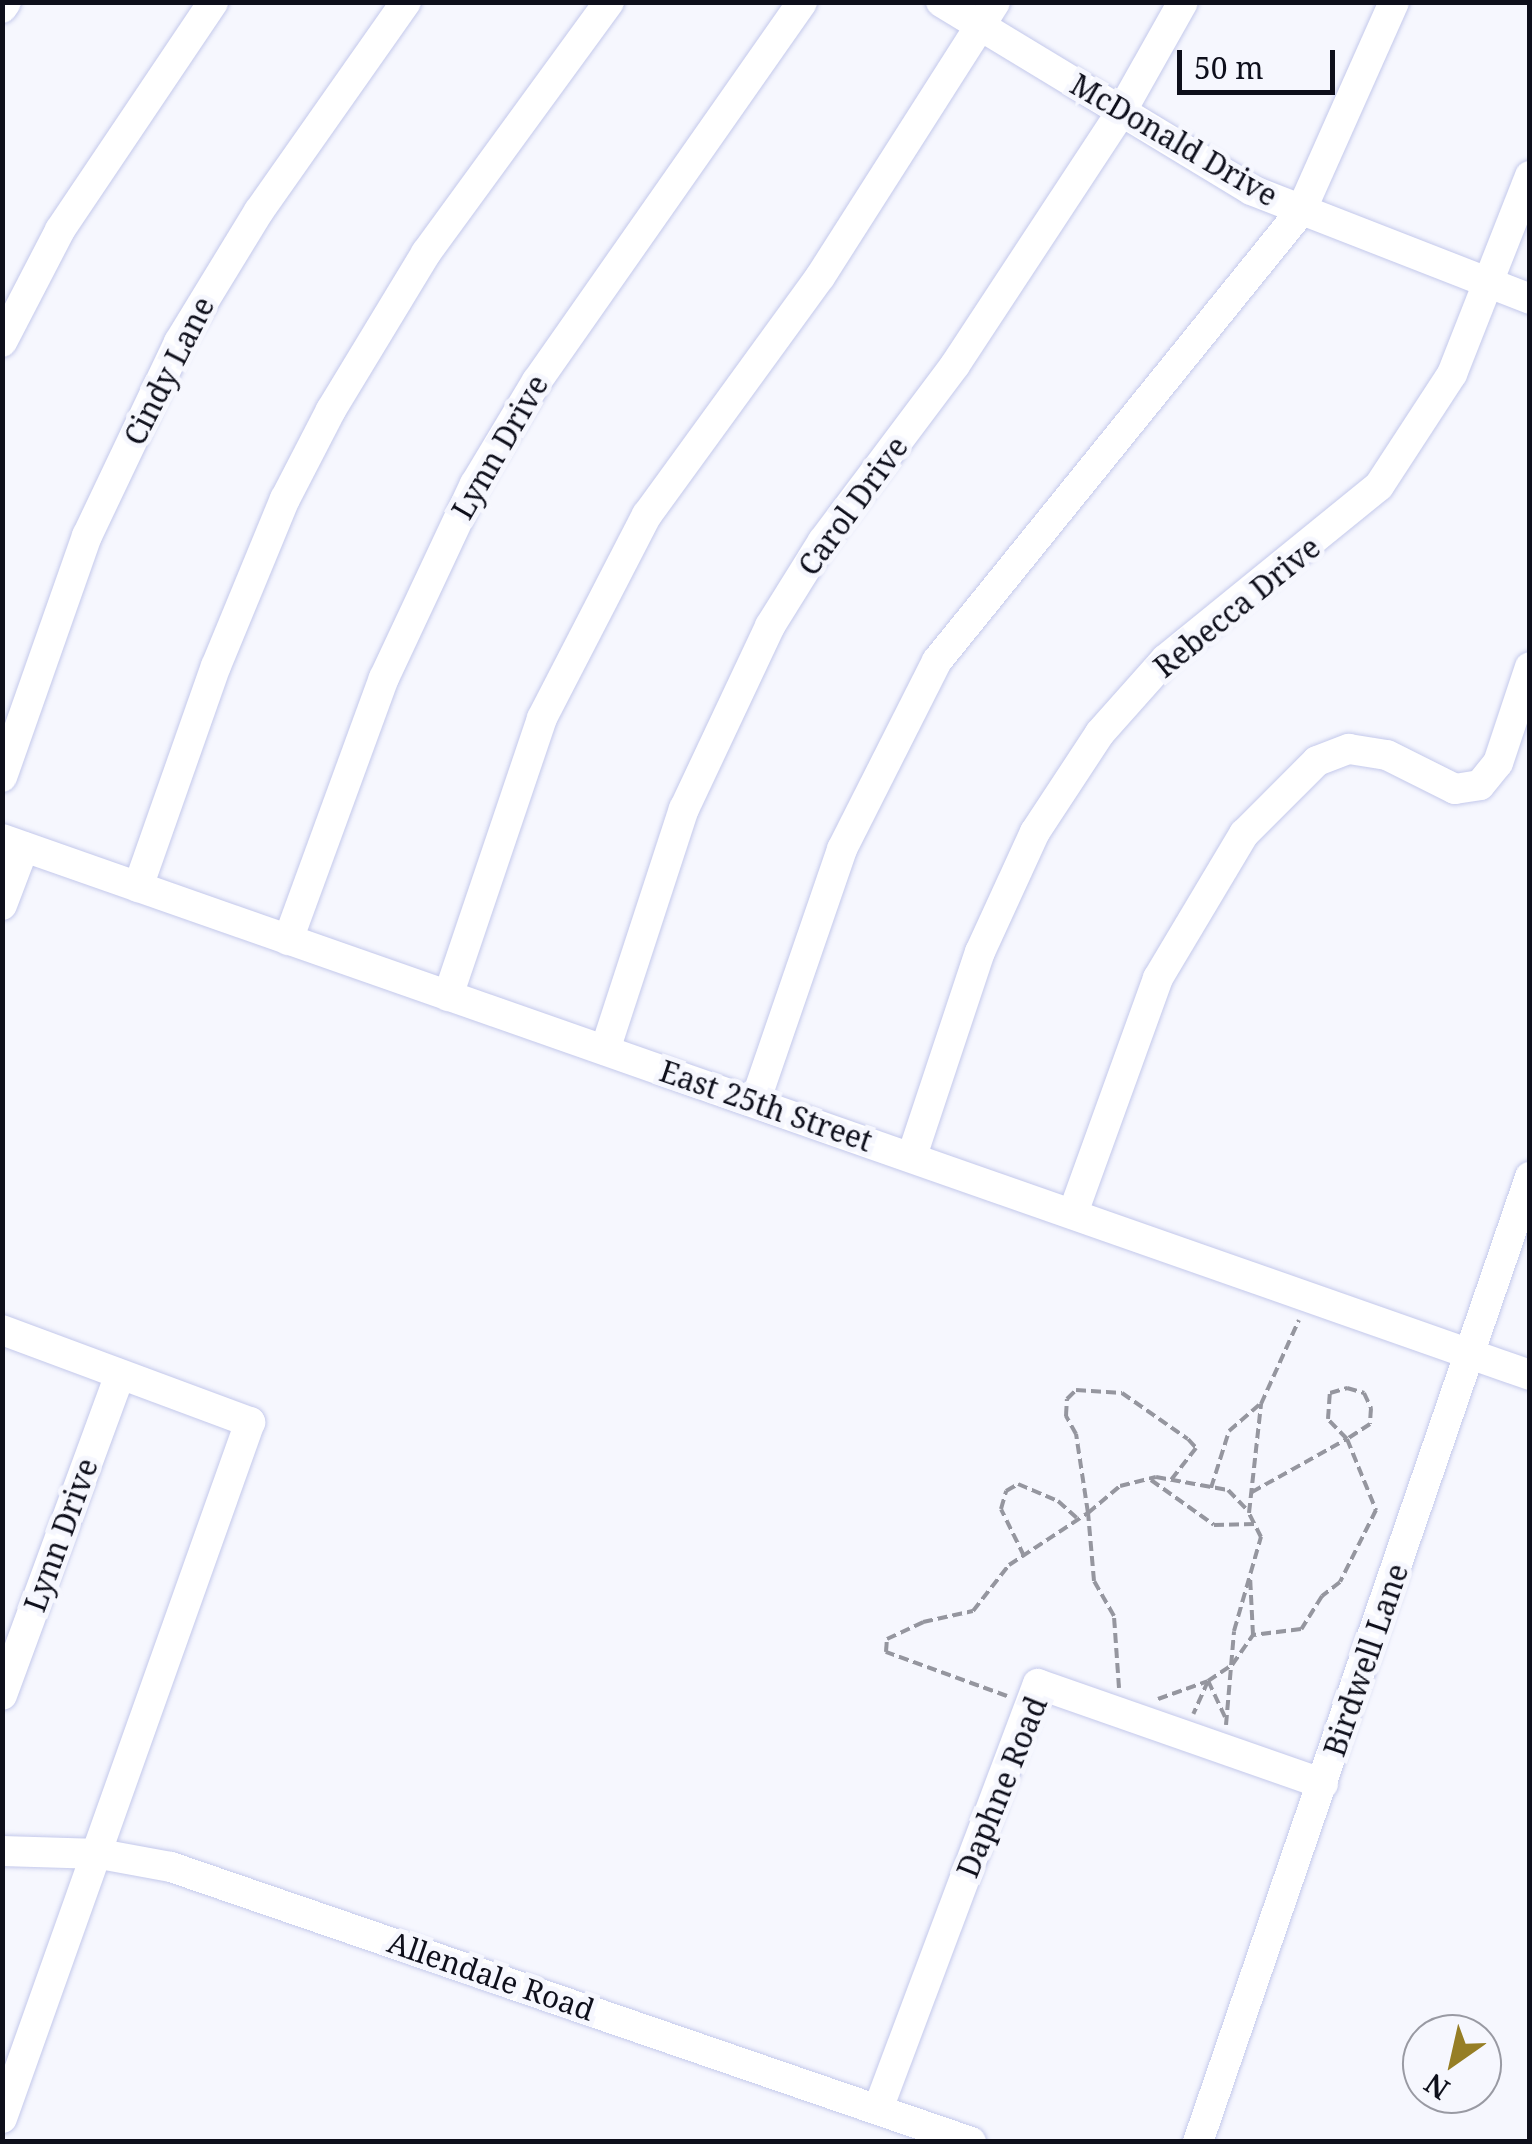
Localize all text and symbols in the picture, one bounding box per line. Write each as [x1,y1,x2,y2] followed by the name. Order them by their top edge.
[1182,30,1340,92] scale bar
[1194,47,1264,88] text: 50 m
[1064,66,1284,214] street label: McDonald Drive
[116,291,222,451] street label: Cindy Lane
[444,369,556,525] street label: Lynn Drive
[791,430,915,582] street label: Carol Drive
[1147,529,1327,685] street label: Rebecca Drive
[655,1053,877,1159] street label: East 25th Street
[17,1454,105,1616] street label: Lynn Drive
[1316,1559,1416,1761] street label: Birdwell Lane
[949,1691,1055,1883] street label: Daphne Road
[383,1924,599,2028] street label: Allendale Road
[1402,2014,1502,2114] north arrow
[1417,2065,1456,2109] text: N

